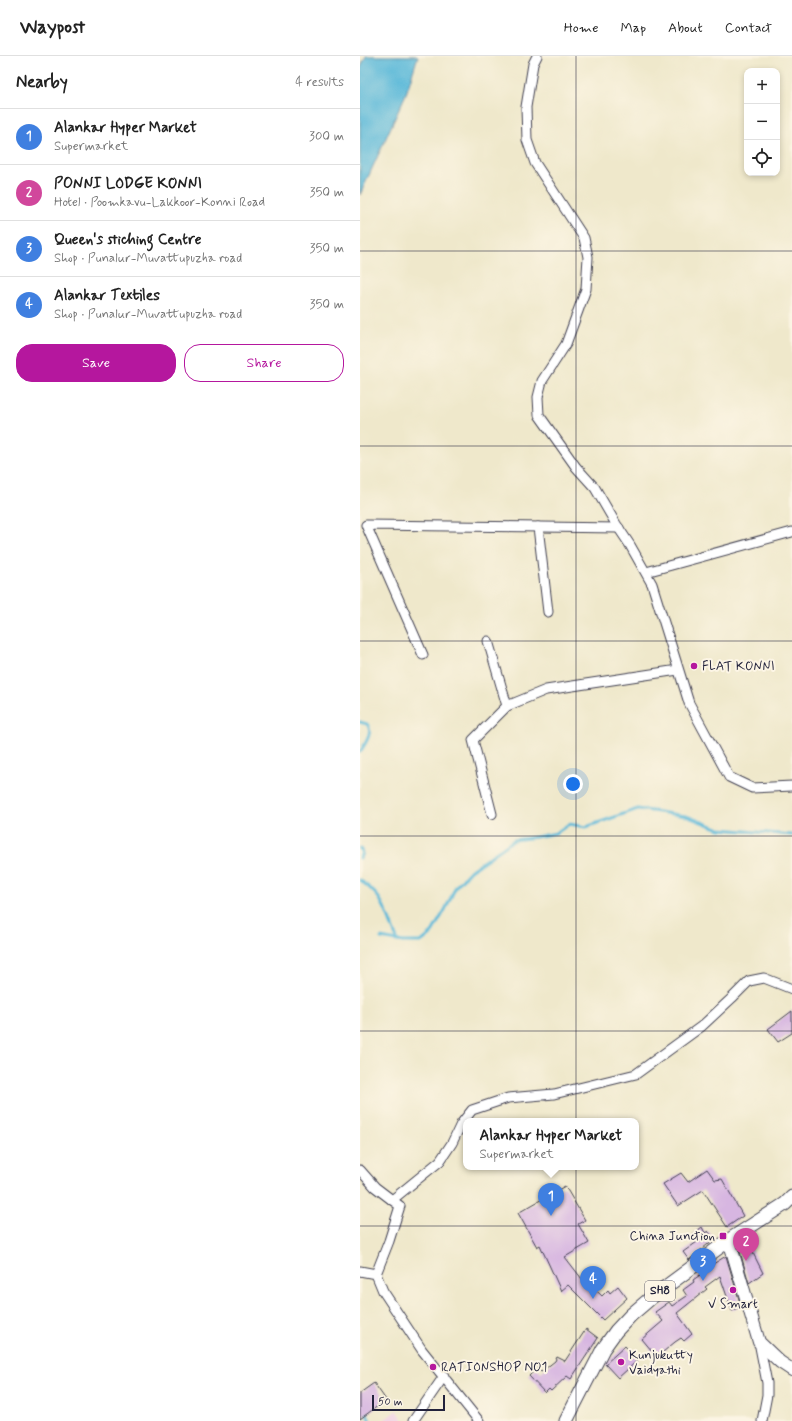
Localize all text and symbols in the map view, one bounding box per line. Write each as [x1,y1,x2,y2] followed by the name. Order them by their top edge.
[20,15,85,40] text: Waypost
[564,19,598,37] text: Home
[620,19,646,37] text: Map
[668,19,703,37] text: About
[725,19,772,37] text: Contact
[744,68,780,176] map controls
[744,68,780,104] button: +
[16,71,68,93] text: Nearby
[295,74,344,91] text: 4 results
[744,104,780,140] button: −
[54,118,197,138] text: Alankar Hyper Market
[26,128,32,145] text: 1
[309,128,344,145] text: 300 m
[54,138,128,155] text: Supermarket
[744,140,780,176] button: locate
[54,174,202,194] text: PONNI LODGE KONNI
[26,184,32,201] text: 2
[310,184,344,201] text: 350 m
[54,194,265,211] text: Hotel · Poomkavu-Lakkoor-Konni Road
[54,230,202,250] text: Queen's stiching Centre
[26,240,32,257] text: 3
[310,240,344,257] text: 350 m
[54,250,242,267] text: Shop · Punalur-Muvattupuzha road
[54,286,160,306] text: Alankar Textiles
[25,296,33,313] text: 4
[310,296,344,313] text: 350 m
[54,306,242,323] text: Shop · Punalur-Muvattupuzha road
[16,344,176,382] button: Save
[184,344,344,382] button: Share
[702,658,775,675] place label: FLAT KONNI
[689,661,699,671] marker: FLAT KONNI
[563,774,583,794] your location
[463,1118,639,1170] popup
[480,1126,622,1146] text: Alankar Hyper Market
[480,1146,554,1163] text: Supermarket
[538,1183,564,1216] pin: 1
[630,1228,715,1245] place label: China Junction
[733,1228,759,1261] pin: 2
[718,1231,728,1241] marker: China Junction
[690,1248,716,1281] pin: 3
[580,1266,606,1299] pin: 4
[645,1281,675,1301] road number: SH8
[728,1285,738,1295] marker: V Smart
[708,1296,758,1313] place label: V Smart
[629,1347,693,1379] place label: Kunjukutty Vaidyathi
[616,1357,626,1367] marker: Kunjukutty Vaidyathi
[441,1359,547,1376] place label: RATIONSHOP NO1
[428,1362,438,1372] marker: RATIONSHOP NO1
[372,1393,445,1412] scale bar
[378,1395,403,1409] text: 50 m

